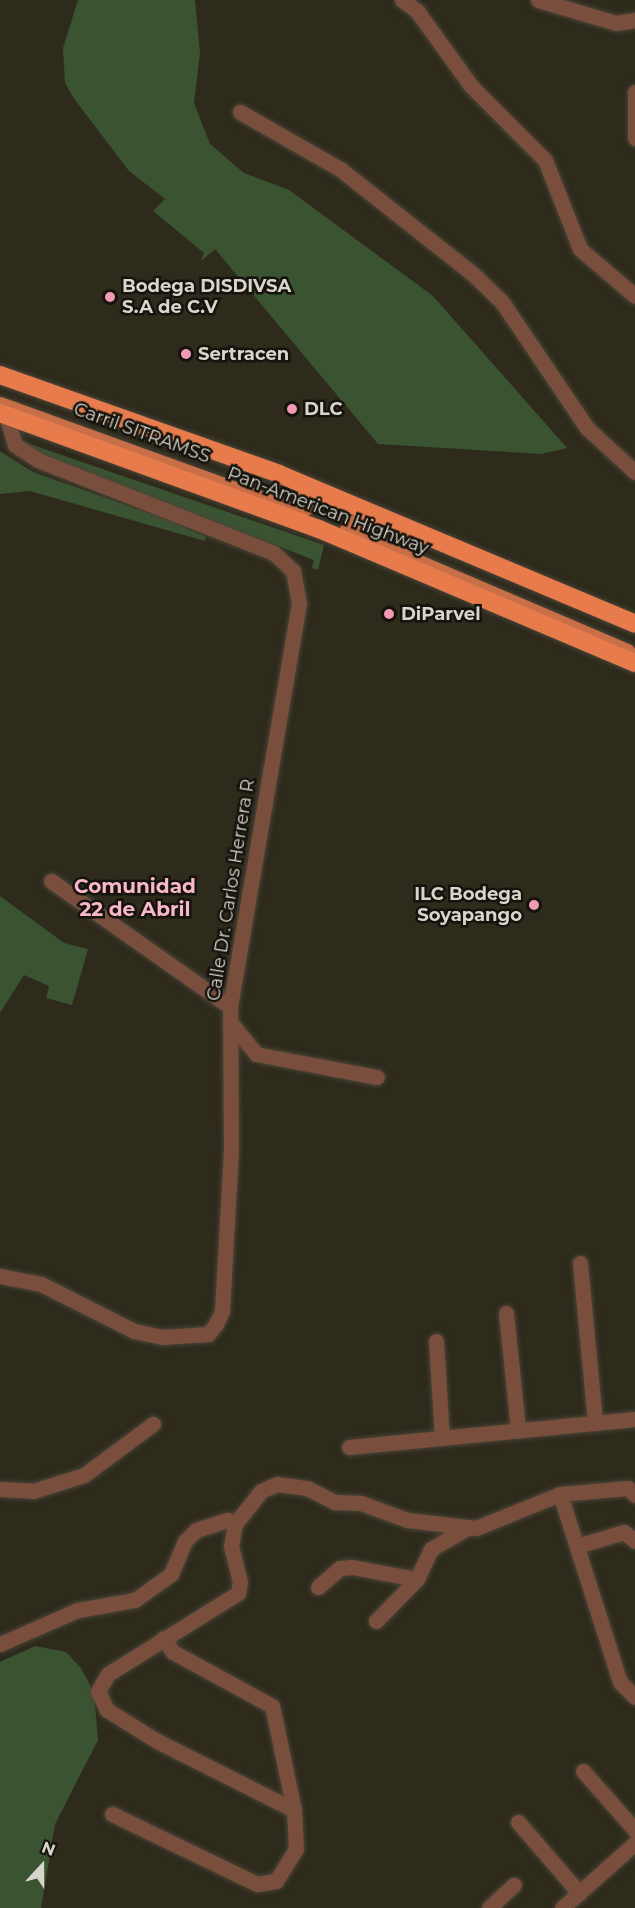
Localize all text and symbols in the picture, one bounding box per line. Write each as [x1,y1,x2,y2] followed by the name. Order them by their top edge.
[122,276,291,318] place label: Bodega DISDIVSA S.A de C.V
[103,290,117,304] marker: Bodega DISDIVSA S.A de C.V
[198,343,289,365] place label: Sertracen
[179,347,193,361] marker: Sertracen
[71,398,213,468] street label: Carril SITRAMSS
[304,398,343,420] place label: DLC
[285,402,299,416] marker: DLC
[224,463,432,559] street label: Pan-American Highway
[401,603,481,625] place label: DiParvel
[382,607,396,621] marker: DiParvel
[203,778,259,1002] street label: Calle Dr. Carlos Herrera R
[74,874,196,921] district label: Comunidad 22 de Abril
[414,884,522,926] place label: ILC Bodega Soyapango
[527,898,541,912] marker: ILC Bodega Soyapango
[12,1836,72,1896] north arrow
[39,1838,58,1860] text: N

